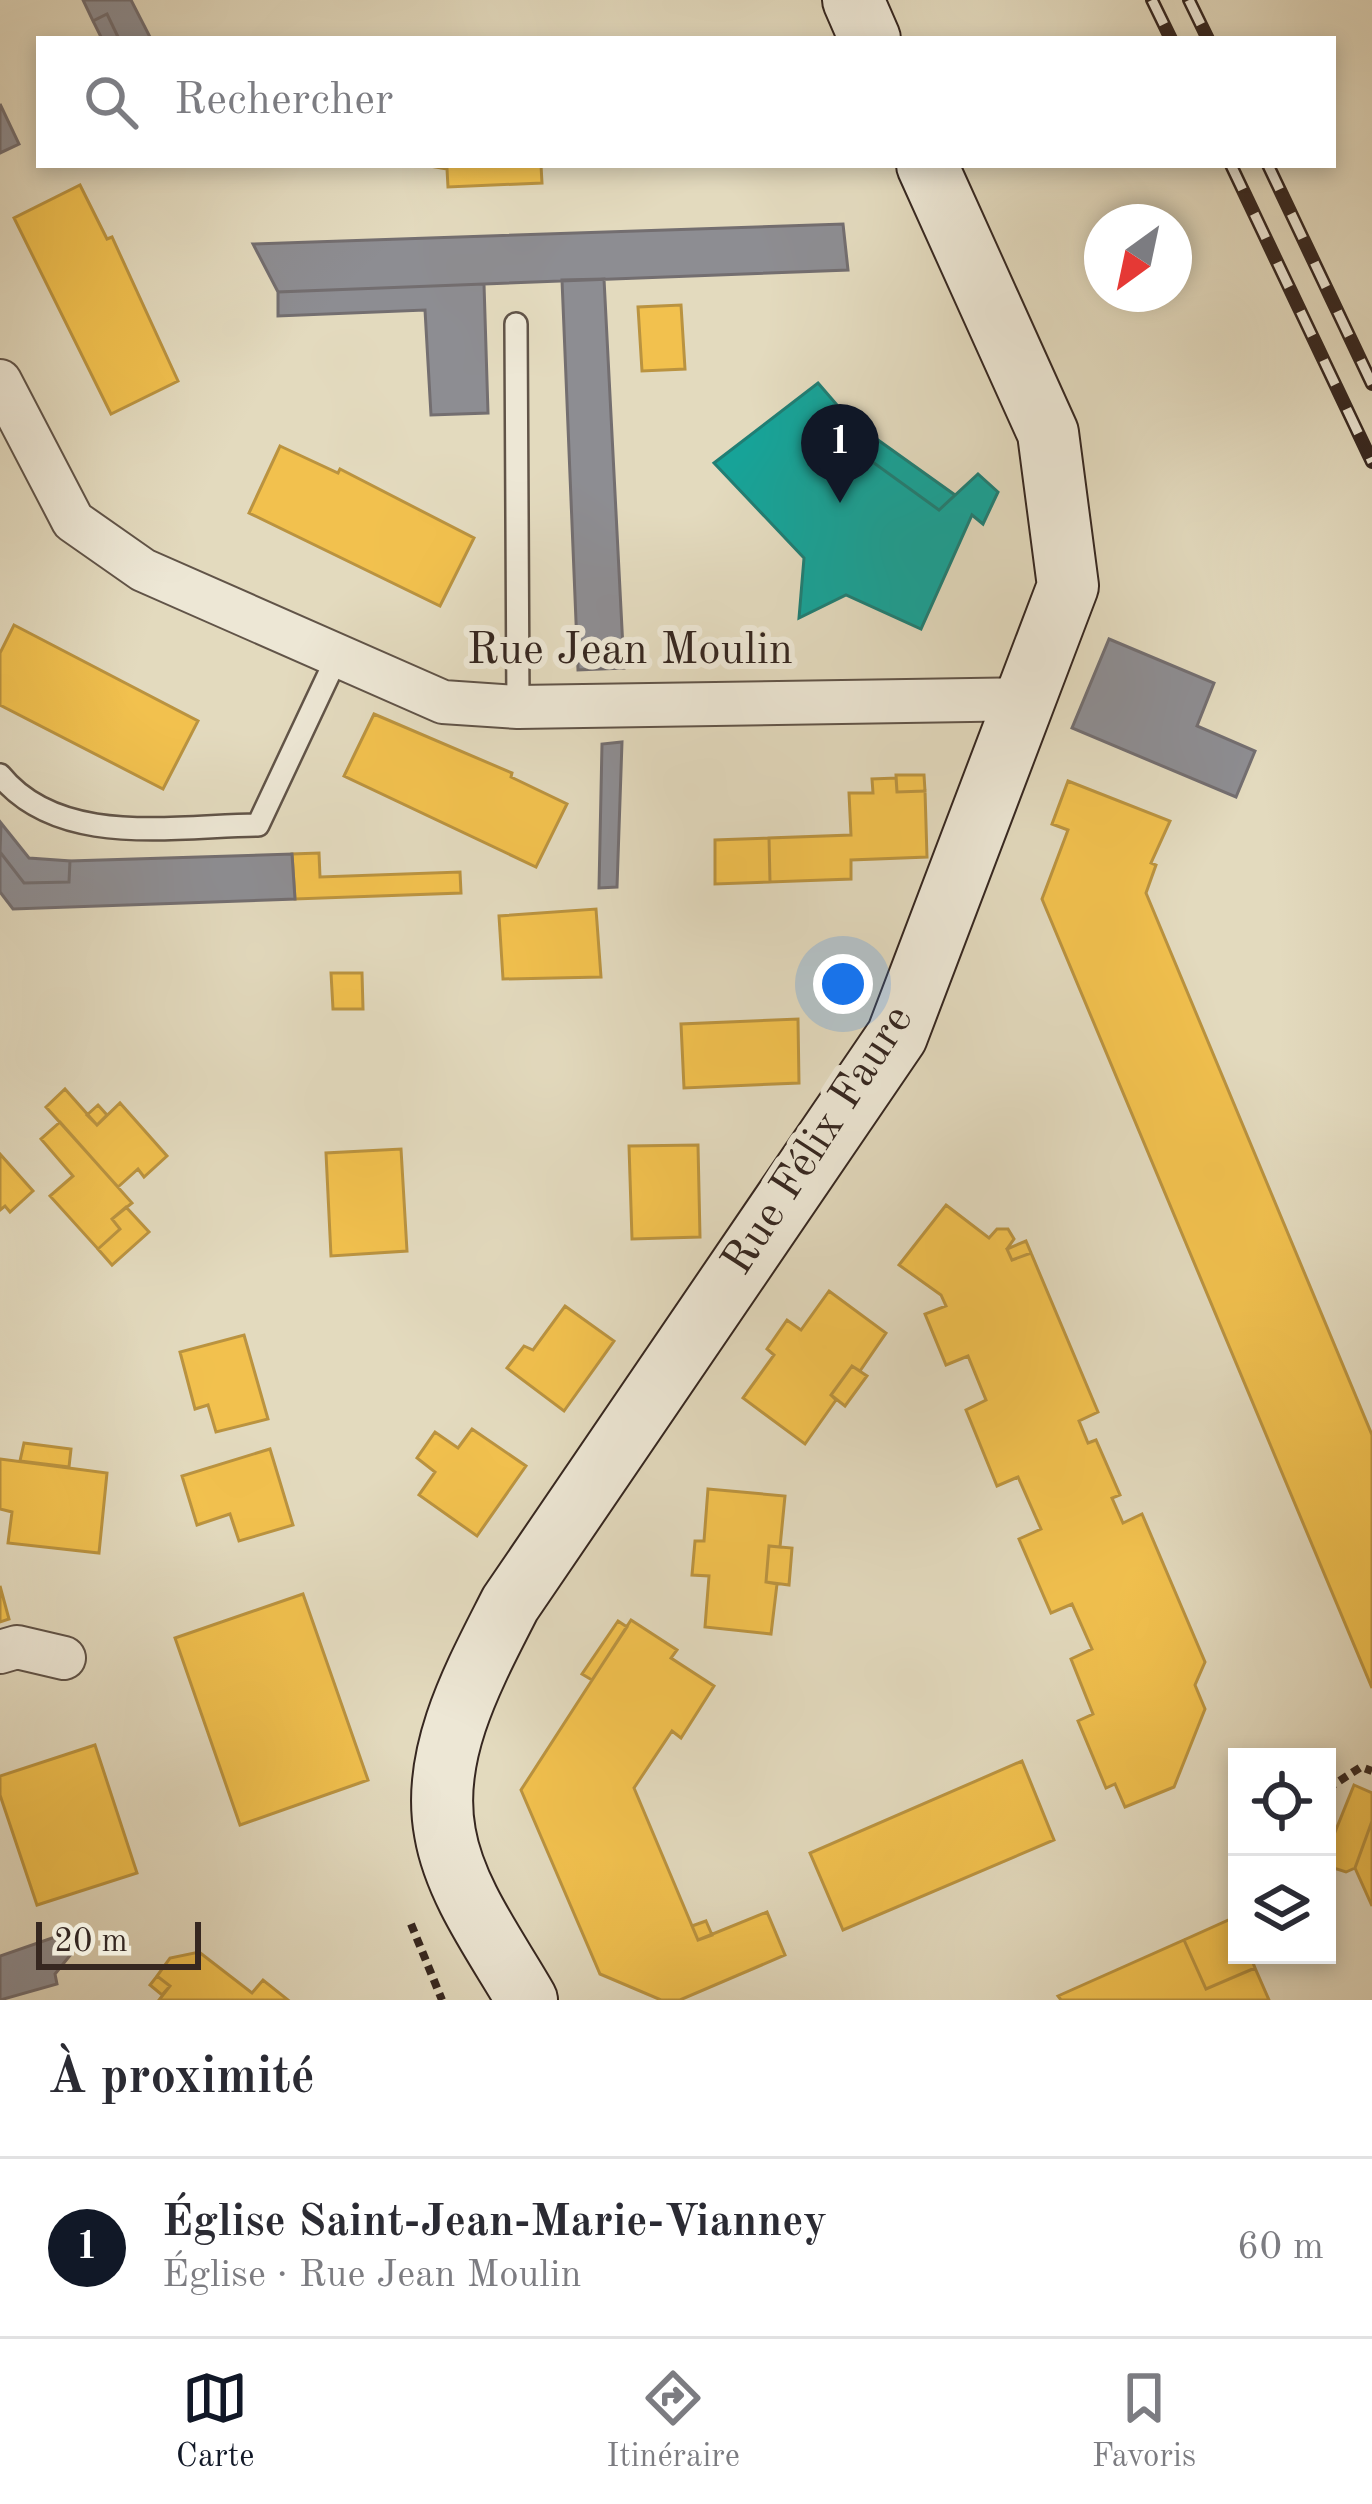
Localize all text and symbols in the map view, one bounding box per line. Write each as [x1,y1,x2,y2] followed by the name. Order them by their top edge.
[36,36,1336,168] search box
[78,69,144,135] icon: search
[174,79,393,124] text: Rechercher
[1084,204,1192,312] north arrow
[801,404,879,503] pin: 1
[467,629,793,674] street label: Rue Jean Moulin
[813,954,873,1014] your location
[716,998,922,1284] street label: Rue Félix Faure
[1228,1748,1336,1964] map controls
[1228,1748,1336,1856] button: locate
[1228,1856,1336,1964] button: layers
[36,1916,201,1969] scale bar
[54,1926,128,1959] text: 20 m
[48,2053,315,2104] text: À proximité
[162,2201,827,2246] text: Église Saint-Jean-Marie-Vianney
[76,2228,98,2267] text: 1
[1237,2228,1324,2267] text: 60 m
[162,2256,581,2295] text: Église · Rue Jean Moulin
[176,2365,255,2478] tab: Carte
[606,2365,740,2478] tab: Itinéraire
[1092,2365,1196,2478] tab: Favoris

